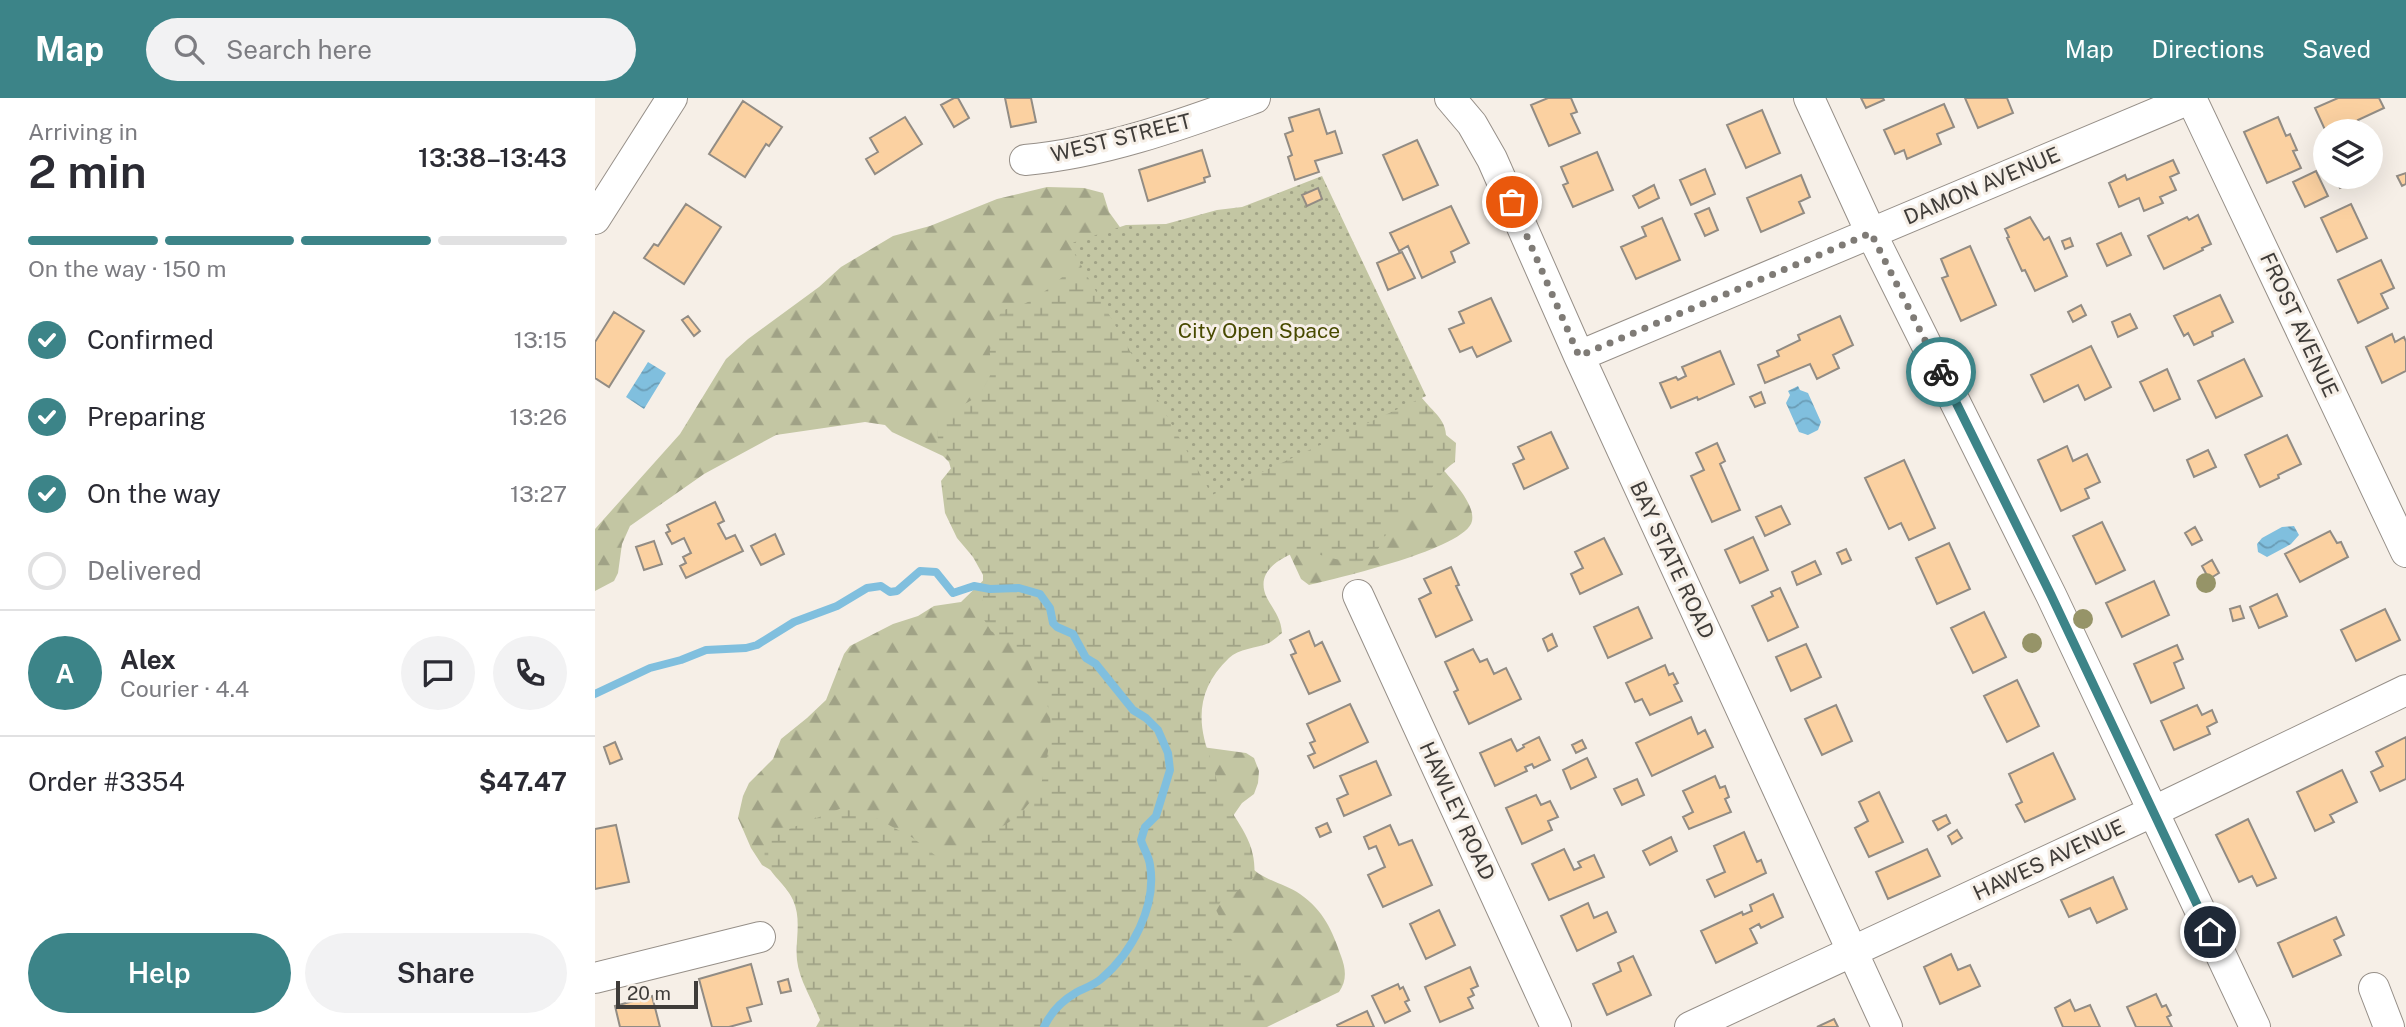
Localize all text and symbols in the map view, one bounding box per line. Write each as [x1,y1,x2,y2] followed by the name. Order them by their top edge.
[146,18,636,81] search box
[35,30,104,68] text: Map
[170,30,208,68] icon: search
[226,34,372,65] text: Search here
[2065,35,2114,63] text: Map
[2152,35,2264,63] text: Directions
[2302,35,2371,63] text: Saved
[1048,108,1194,167] street label: WEST STREET
[28,118,138,145] text: Arriving in
[2313,119,2383,189] map controls
[2313,119,2383,189] button: layers
[1900,141,2064,230] street label: DAMON AVENUE
[418,142,567,173] text: 13:38–13:43
[28,144,147,198] text: 2 min
[1482,172,1542,232] pin
[1493,183,1531,221] icon: bag
[2255,249,2344,401] street label: FROST AVENUE
[28,255,226,282] text: On the way · 150 m
[1178,318,1340,343] park label: City Open Space
[28,321,66,359] icon: check
[87,324,214,355] text: Confirmed
[514,326,567,353] text: 13:15
[1906,337,1976,407] courier
[1922,353,1960,391] icon: bike
[28,398,66,436] icon: check
[87,401,206,432] text: Preparing
[509,403,567,430] text: 13:26
[28,475,66,513] icon: check
[1625,477,1720,643] street label: BAY STATE ROAD
[87,478,221,509] text: On the way
[510,480,567,507] text: 13:27
[87,555,202,586] text: Delivered
[401,636,475,710] button: chat
[493,636,567,710] button: phone
[120,644,176,675] text: Alex
[56,658,74,689] text: A
[120,675,249,702] text: Courier · 4.4
[1414,738,1500,884] street label: HAWLEY ROAD
[28,766,185,797] text: Order #3354
[479,766,567,797] text: $47.47
[1969,814,2128,906] street label: HAWES AVENUE
[2180,902,2240,962] pin
[2191,913,2229,951] icon: home
[28,933,291,1013] button: Help
[305,933,567,1013] button: Share
[616,978,698,1010] scale bar
[627,982,671,1004] text: 20 m

